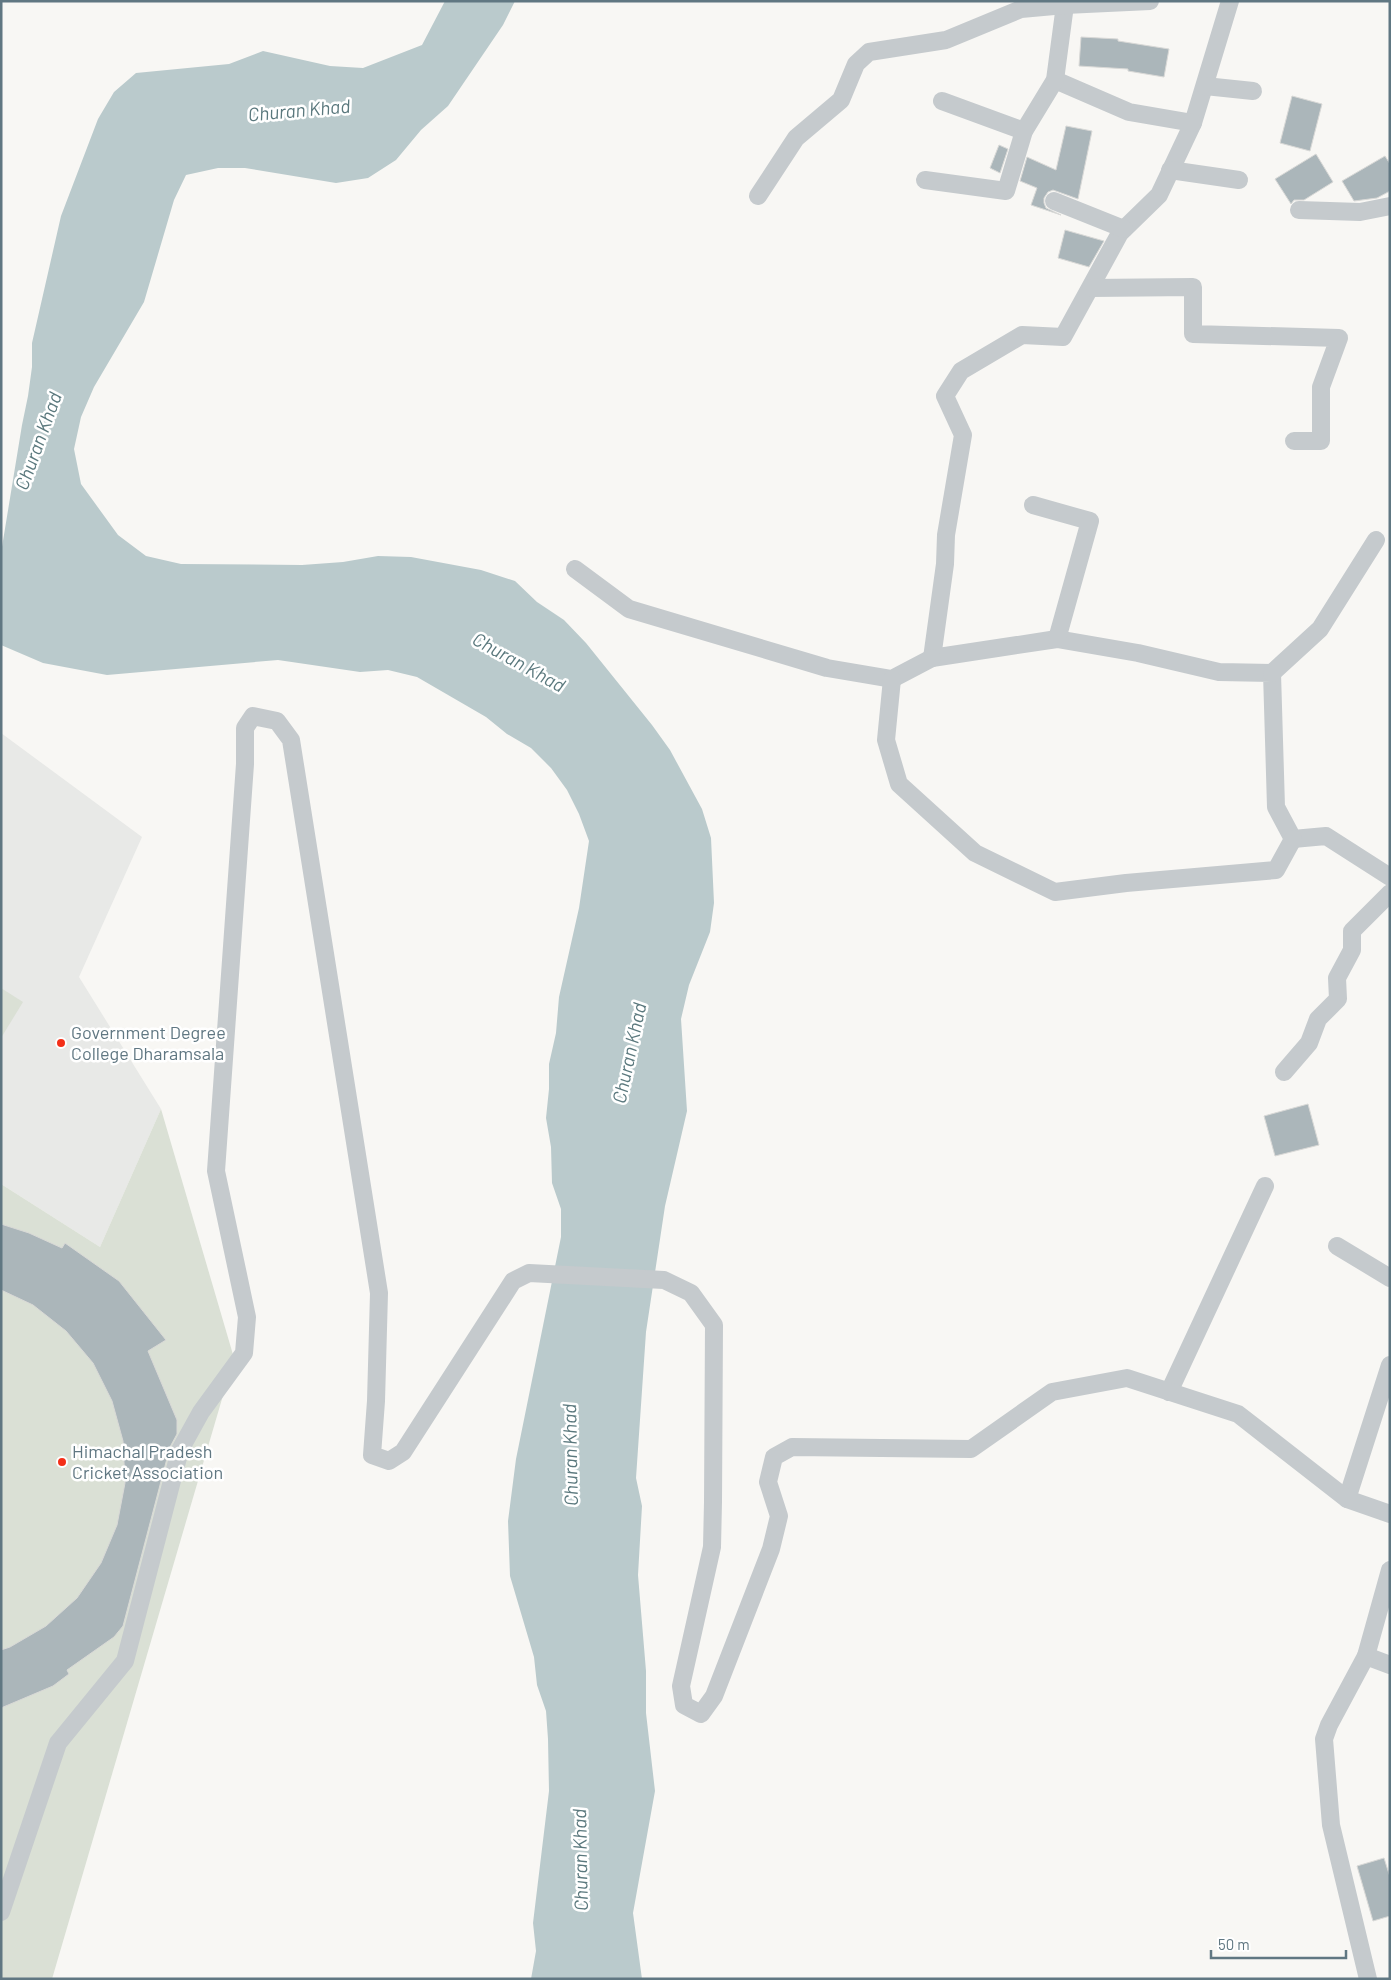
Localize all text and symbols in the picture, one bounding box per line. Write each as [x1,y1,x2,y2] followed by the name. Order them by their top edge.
[247,94,351,125] water label: Churan Khad
[9,389,66,493] water label: Churan Khad
[469,627,570,696] water label: Churan Khad
[607,1000,650,1105] water label: Churan Khad
[71,1021,226,1064] place label: Government Degree College Dharamsala
[55,1037,67,1049] marker: Government Degree College Dharamsala
[557,1404,582,1506] water label: Churan Khad
[72,1440,223,1483] place label: Himachal Pradesh Cricket Association
[56,1456,68,1468] marker: Himachal Pradesh Cricket Association
[567,1809,592,1911] water label: Churan Khad
[1211,1928,1346,1960] scale bar
[1218,1935,1250,1953] text: 50 m

